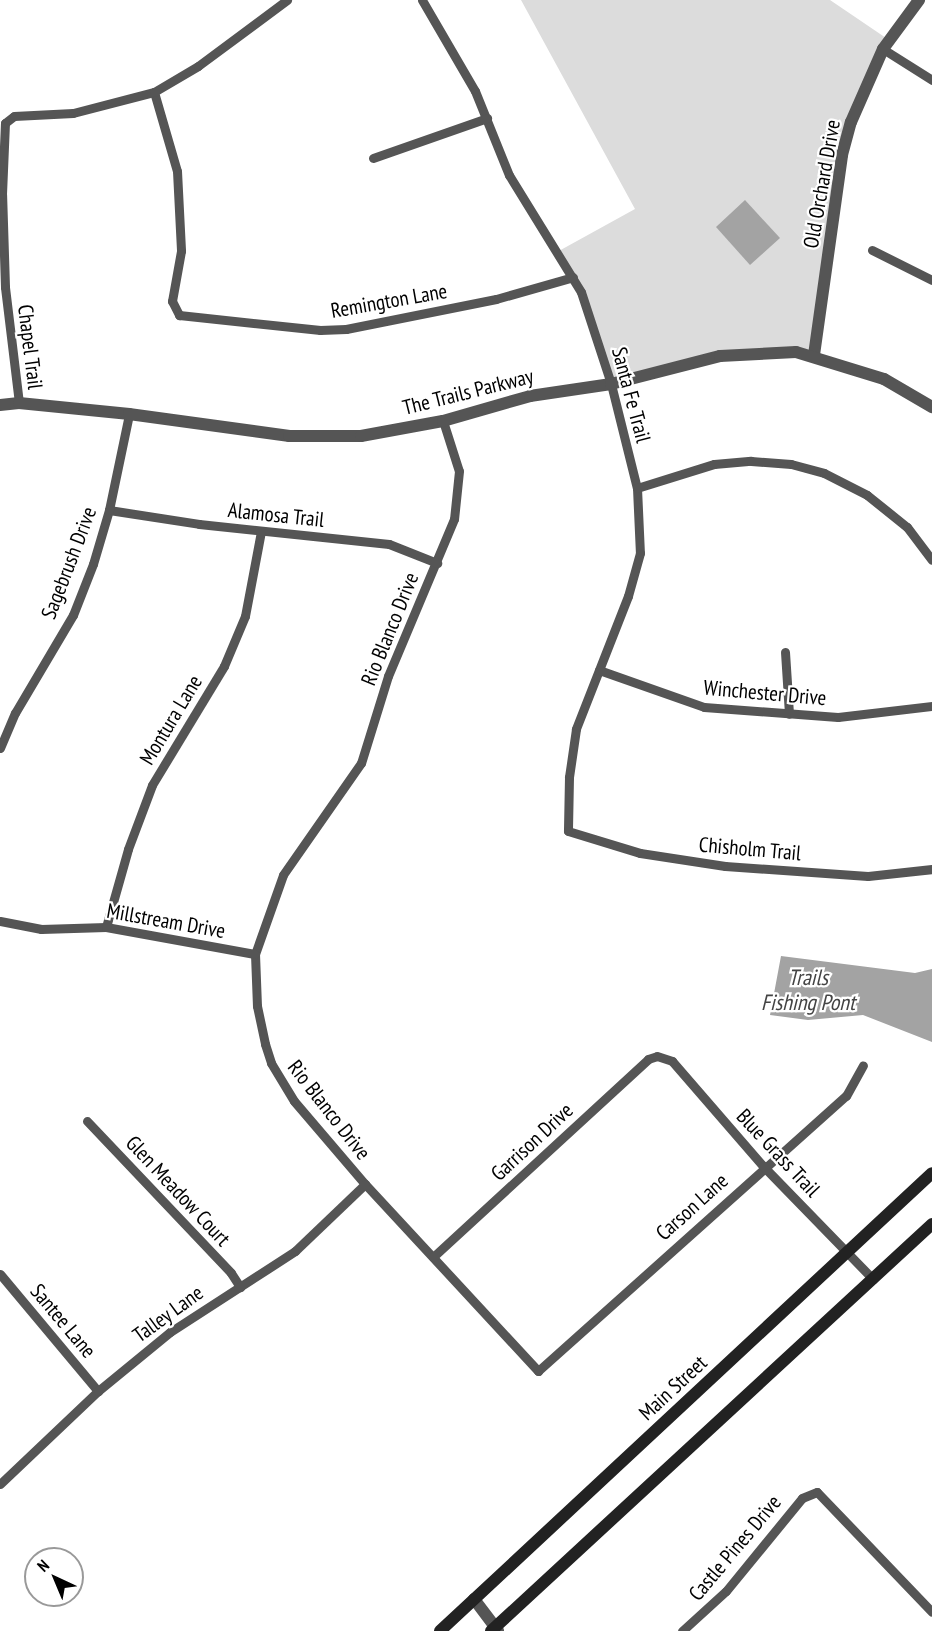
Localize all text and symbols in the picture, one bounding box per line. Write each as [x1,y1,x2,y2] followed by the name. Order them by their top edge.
[798,118,846,250] street label: Old Orchard Drive
[329,278,449,324] street label: Remington Lane
[12,303,48,391] street label: Chapel Trail
[606,344,656,446] street label: Santa Fe Trail
[400,364,536,420] street label: The Trails Parkway
[226,497,326,533] street label: Alamosa Trail
[36,503,102,623] street label: Sagebrush Drive
[356,569,424,689] street label: Rio Blanco Drive
[134,671,208,769] street label: Montura Lane
[703,675,827,711] street label: Winchester Drive
[698,832,802,866] street label: Chisholm Trail
[105,898,227,944] street label: Millstream Drive
[761,964,855,1016] water label: Trails Fishing Pont
[282,1055,376,1165] street label: Rio Blanco Drive
[486,1098,578,1186] street label: Garrison Drive
[731,1104,825,1202] street label: Blue Grass Trail
[120,1130,236,1252] street label: Glen Meadow Court
[651,1168,733,1246] street label: Carson Lane
[25,1279,101,1363] street label: Santee Lane
[128,1280,208,1348] street label: Talley Lane
[634,1350,712,1426] street label: Main Street
[683,1490,787,1606] street label: Castle Pines Drive
[24,1547,84,1607] north arrow
[33,1555,53,1576] text: N

